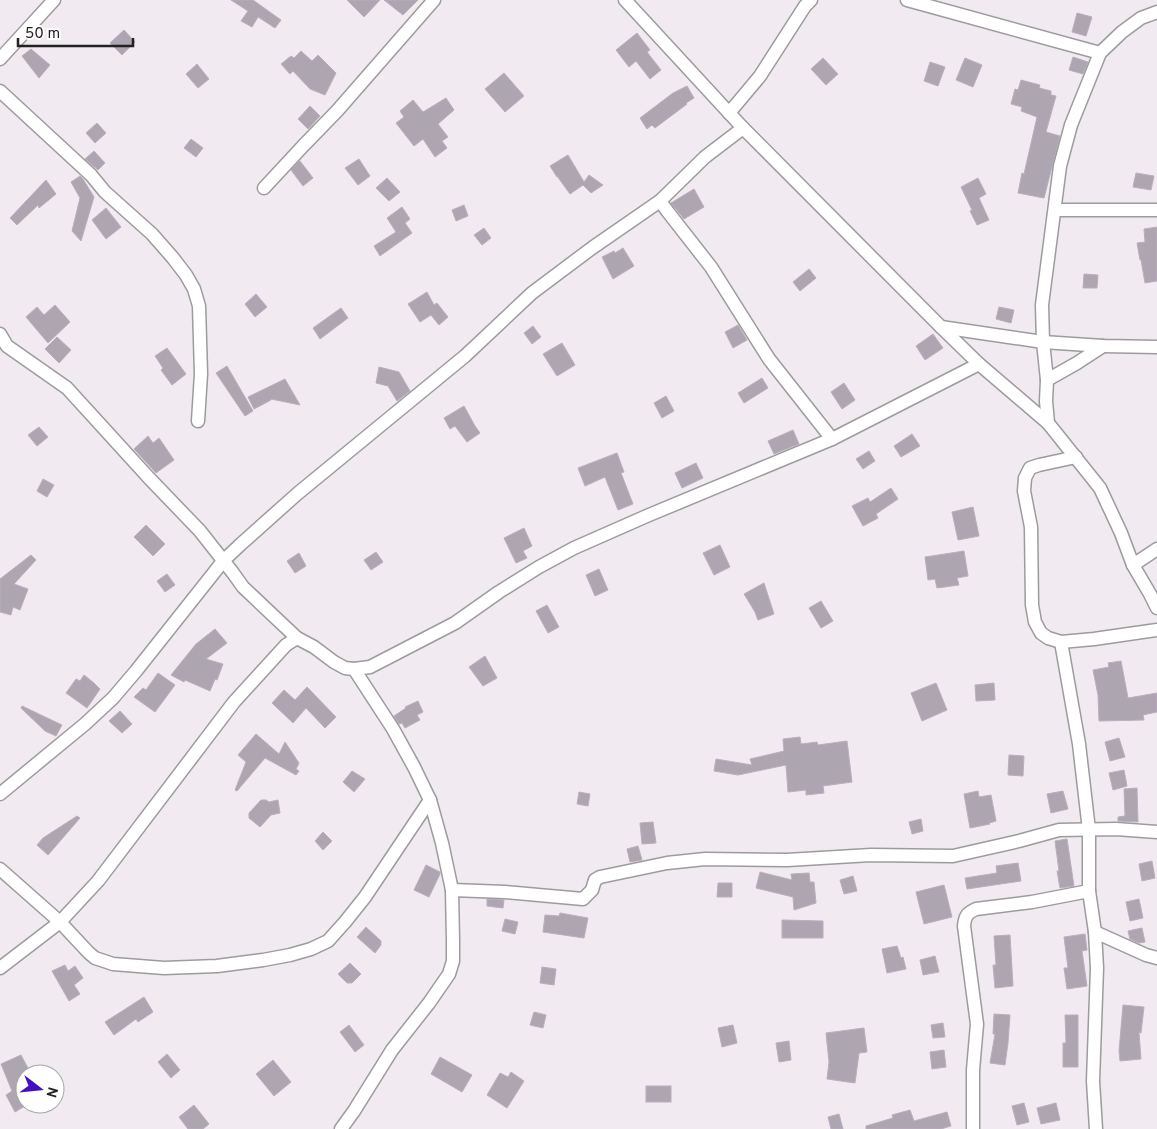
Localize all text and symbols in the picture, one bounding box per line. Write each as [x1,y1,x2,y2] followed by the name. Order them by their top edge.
[18,15,132,47] scale bar
[25,25,60,44] text: 50 m
[15,1064,65,1114] north arrow
[41,1085,61,1099] text: N

